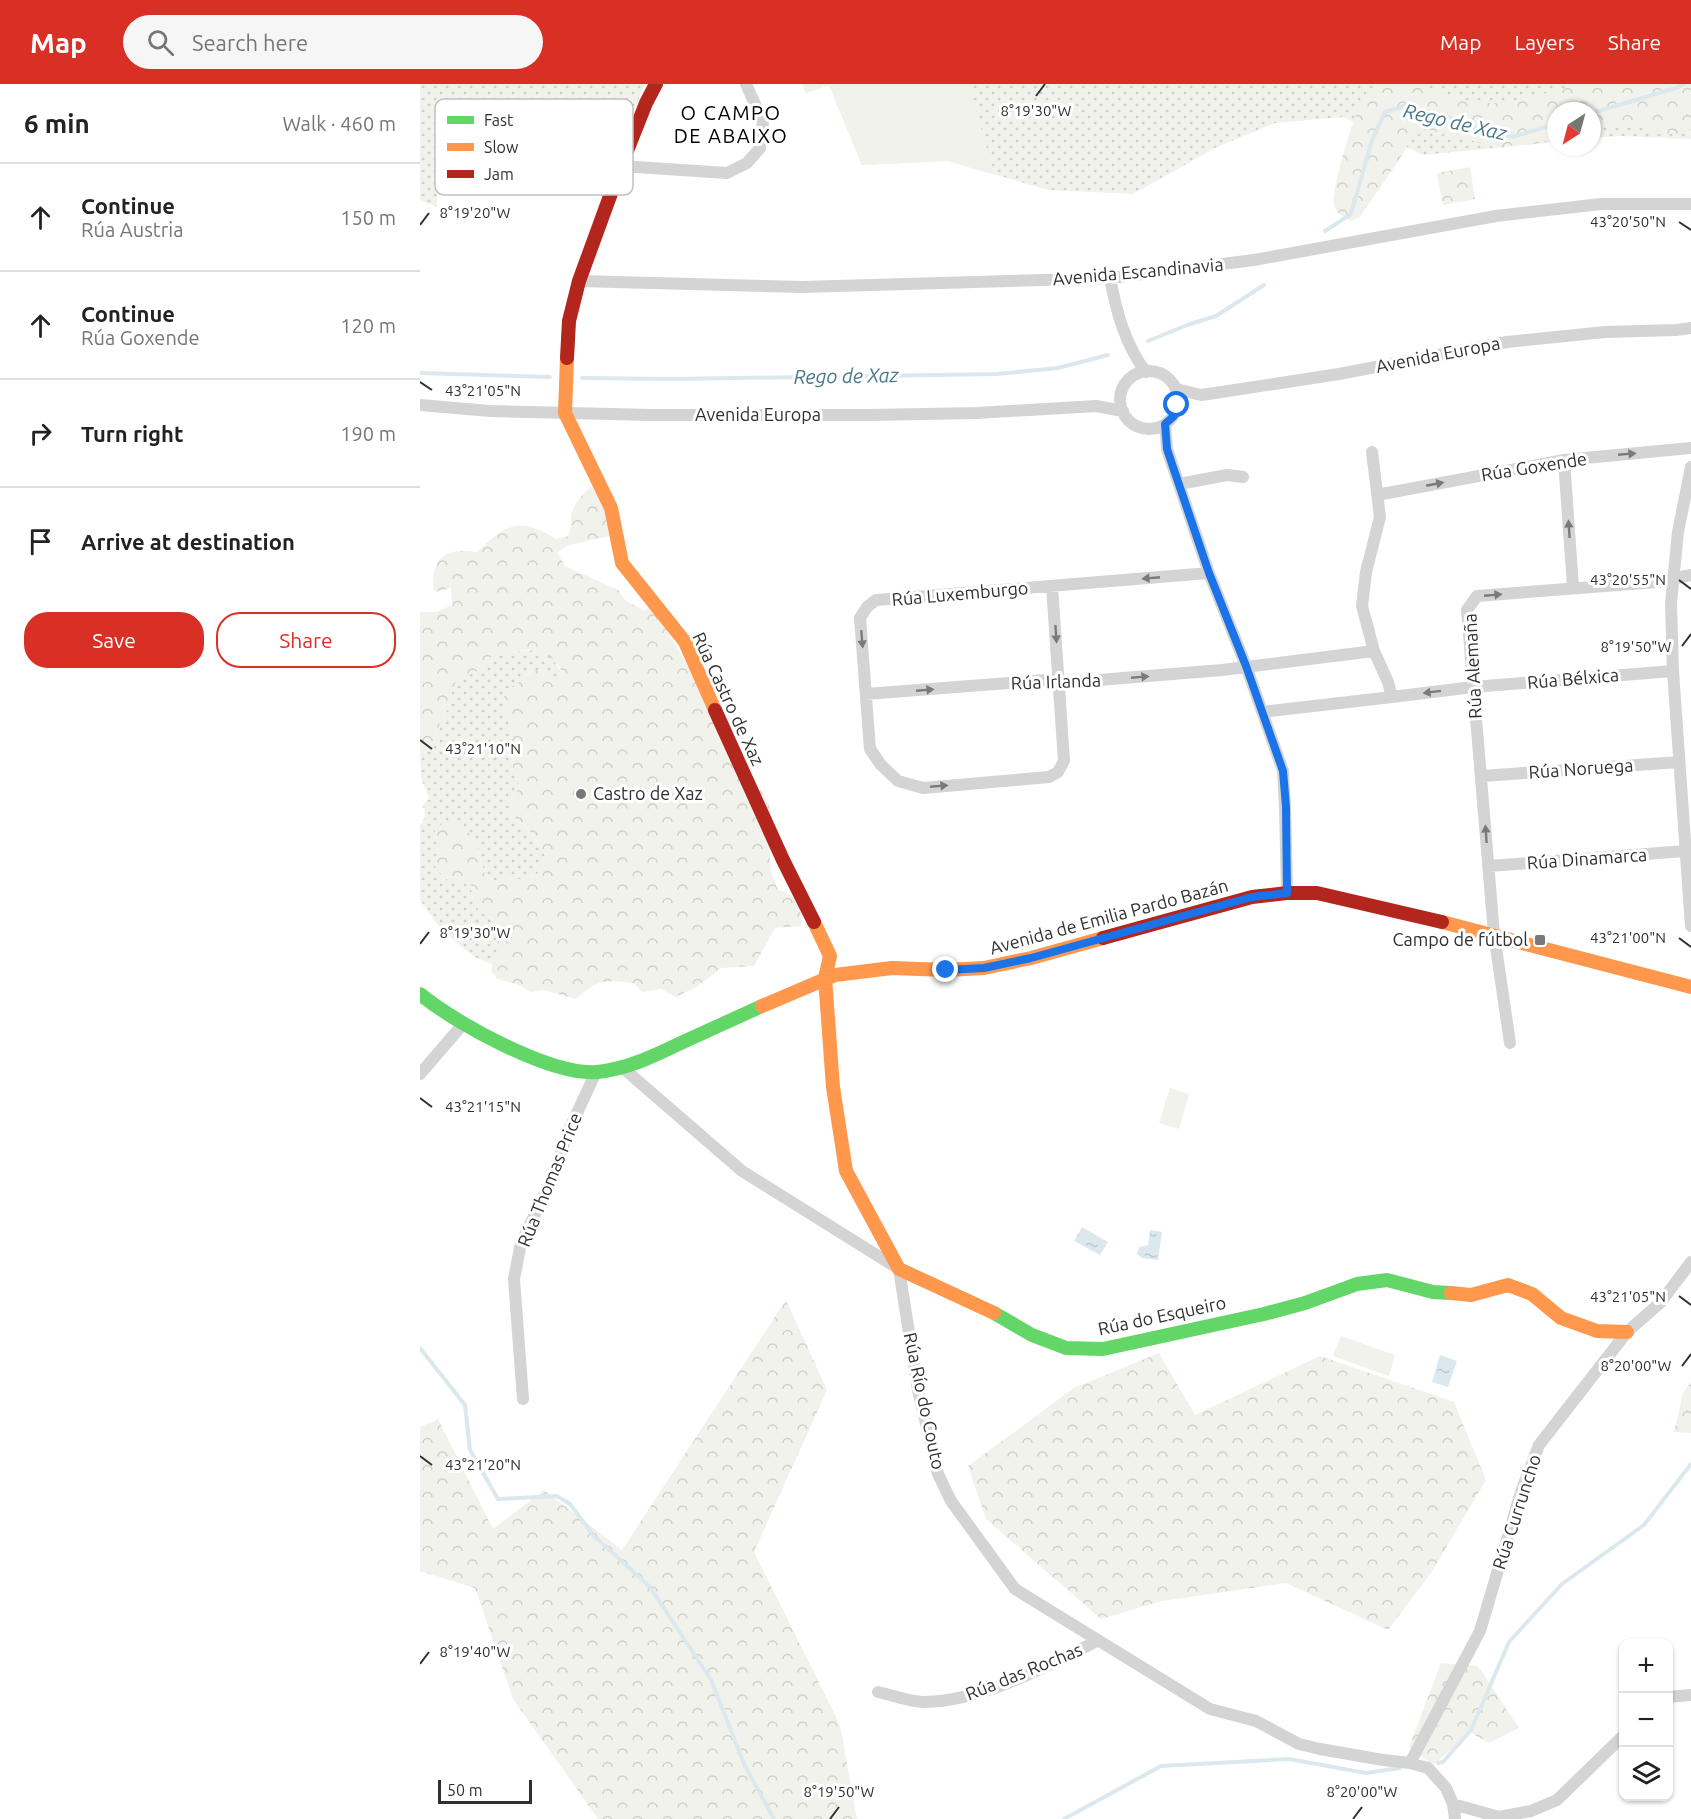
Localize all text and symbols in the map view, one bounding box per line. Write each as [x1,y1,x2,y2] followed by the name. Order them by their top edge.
[123,15,543,69] search box
[144,26,177,59] icon: search
[30,27,87,58] text: Map
[192,30,308,55] text: Search here
[1440,30,1481,54] text: Map
[1514,30,1575,54] text: Layers
[1608,30,1661,54] text: Share
[435,99,633,195] legend
[1401,99,1510,145] water label: Rego de Xaz
[674,101,788,147] district label: O CAMPO DE ABAIXO
[1001,102,1072,119] text: 8°19'30"W
[1547,102,1601,156] north arrow
[24,109,90,138] text: 6 min
[484,111,514,129] text: Fast
[283,112,396,135] text: Walk · 460 m
[484,138,519,156] text: Slow
[484,165,514,183] text: Jam
[81,193,175,218] text: Continue
[24,201,57,234] icon: ahead
[440,204,511,221] text: 8°19'20"W
[340,206,396,229] text: 150 m
[1590,213,1666,230] text: 43°20'50"N
[81,218,183,241] text: Rúa Austria
[1052,254,1224,288] street label: Avenida Escandinavia
[81,301,175,326] text: Continue
[24,309,57,342] icon: ahead
[340,314,396,337] text: 120 m
[81,326,200,349] text: Rúa Goxende
[1374,332,1502,376] street label: Avenida Europa
[793,363,900,388] water label: Rego de Xaz
[445,382,521,399] text: 43°21'05"N
[1163,391,1189,417] route start
[695,404,821,424] street label: Avenida Europa
[24,417,57,450] icon: right
[81,421,183,446] text: Turn right
[340,422,396,445] text: 190 m
[1480,448,1588,484] street label: Rúa Goxende
[1618,449,1637,459] one-way arrow
[1426,479,1445,488] one-way arrow
[1565,519,1574,538] one-way arrow
[24,525,57,558] icon: arrive
[81,529,295,554] text: Arrive at destination
[1590,571,1666,588] text: 43°20'55"N
[1141,573,1160,583] one-way arrow
[891,577,1029,609] street label: Rúa Luxemburgo
[1484,590,1503,600] one-way arrow
[24,612,204,668] button: Save
[216,612,396,668] button: Share
[1459,613,1485,719] street label: Rúa Alemaña
[1052,625,1061,644] one-way arrow
[689,629,769,768] street label: Rúa Castro de Xaz
[857,630,867,649] one-way arrow
[1601,638,1672,655] text: 8°19'50"W
[1526,664,1620,692] street label: Rúa Bélxica
[1010,669,1101,693] street label: Rúa Irlanda
[1131,672,1150,682] one-way arrow
[915,685,934,695] one-way arrow
[1423,687,1442,697] one-way arrow
[445,740,521,757] text: 43°21'10"N
[1528,754,1634,782] street label: Rúa Noruega
[930,782,949,791] one-way arrow
[593,783,703,803] place label: Castro de Xaz
[574,787,588,801] marker: Castro de Xaz
[1481,824,1491,843] one-way arrow
[1526,844,1648,872] street label: Rúa Dinamarca
[987,875,1230,958] street label: Avenida de Emilia Pardo Bazán
[440,924,511,941] text: 8°19'30"W
[1392,929,1528,949] place label: Campo de fútbol
[1590,929,1666,946] text: 43°21'00"N
[1533,933,1547,947] marker: Campo de fútbol
[932,956,958,982] route end
[445,1098,521,1115] text: 43°21'15"N
[513,1110,585,1249] street label: Rúa Thomas Price
[1590,1288,1666,1305] text: 43°21'05"N
[1096,1292,1228,1338] street label: Rúa do Esqueiro
[901,1330,949,1471] street label: Rúa Río do Couto
[1601,1357,1672,1374] text: 8°20'00"W
[1488,1452,1544,1572] street label: Rúa Curruncho
[445,1456,521,1473] text: 43°21'20"N
[962,1639,1085,1704] street label: Rúa das Rochas
[1619,1639,1673,1801] map controls
[1619,1639,1673,1693] button: +
[440,1643,511,1660] text: 8°19'40"W
[1619,1693,1673,1747] button: −
[1619,1747,1673,1801] button: layers
[438,1777,532,1804] scale bar
[447,1781,483,1799] text: 50 m
[804,1783,875,1800] text: 8°19'50"W
[1327,1783,1398,1800] text: 8°20'00"W

